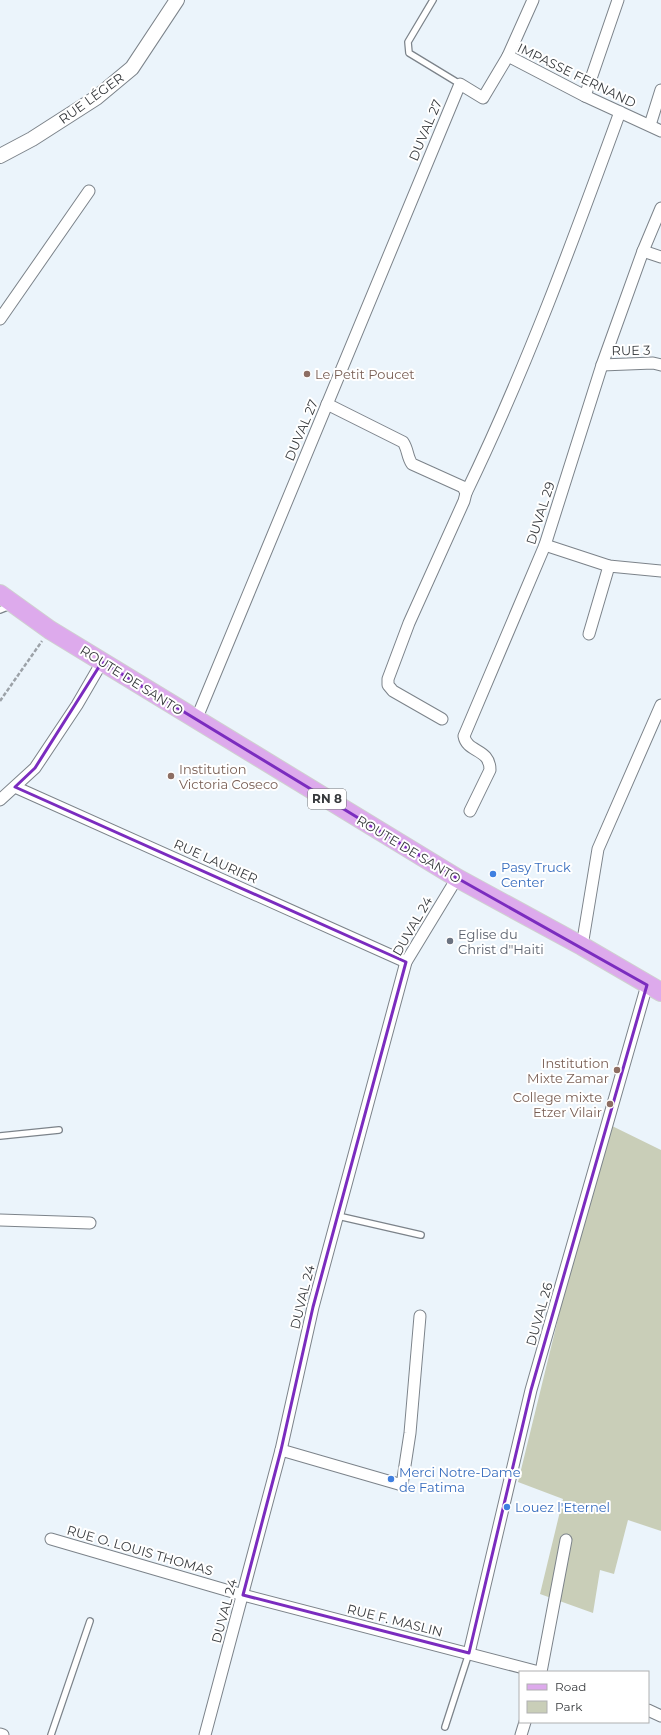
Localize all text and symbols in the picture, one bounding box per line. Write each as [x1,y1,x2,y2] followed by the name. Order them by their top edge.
[515,39,639,111] street label: IMPASSE FERNAND
[55,69,127,127] street label: RUE LÉGER
[405,97,445,163] street label: DUVAL 27
[611,342,651,358] street label: RUE 3
[315,366,415,382] place label: Le Petit Poucet
[302,369,312,379] marker: Le Petit Poucet
[281,397,321,463] street label: DUVAL 27
[522,479,558,547] street label: DUVAL 29
[77,642,187,718] street label: ROUTE DE SANTO
[179,761,278,792] place label: Institution Victoria Coseco
[166,771,176,781] marker: Institution Victoria Coseco
[308,789,346,809] road number: RN 8
[354,812,464,887] street label: ROUTE DE SANTO
[171,835,261,887] street label: RUE LAURIER
[501,859,571,890] place label: Pasy Truck Center
[488,869,498,879] marker: Pasy Truck Center
[389,893,436,958] street label: DUVAL 24
[458,926,544,957] place label: Eglise du Christ d"Haiti
[445,936,455,946] marker: Eglise du Christ d"Haiti
[527,1055,609,1086] place label: Institution Mixte Zamar
[612,1065,622,1075] marker: Institution Mixte Zamar
[513,1089,602,1120] place label: College mixte Etzer Vilair
[605,1099,615,1109] marker: College mixte Etzer Vilair
[286,1263,318,1331] street label: DUVAL 24
[522,1280,556,1348] street label: DUVAL 26
[399,1464,521,1495] place label: Merci Notre-Dame de Fatima
[386,1474,396,1484] marker: Merci Notre-Dame de Fatima
[515,1499,610,1515] place label: Louez l'Eternel
[502,1502,512,1512] marker: Louez l'Eternel
[65,1521,215,1579] street label: RUE O. LOUIS THOMAS
[208,1577,240,1645] street label: DUVAL 24
[346,1600,444,1640] street label: RUE F. MASLIN
[519,1671,649,1723] legend
[555,1679,586,1694] text: Road
[555,1699,583,1714] text: Park

